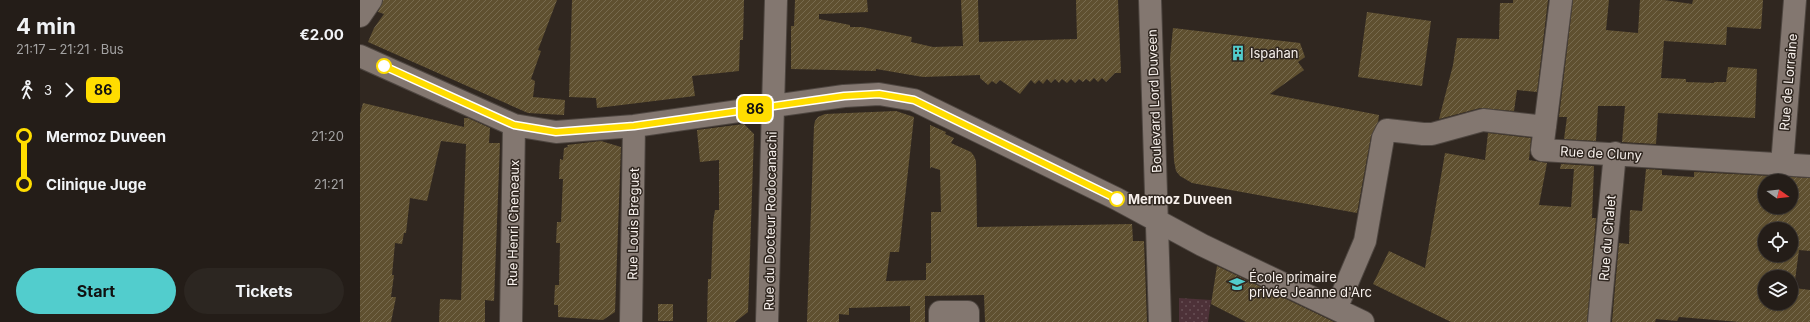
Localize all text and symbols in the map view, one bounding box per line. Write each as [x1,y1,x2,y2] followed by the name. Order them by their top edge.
[16,13,76,39] text: 4 min
[299,25,344,44] text: €2.00
[1143,29,1165,173] street label: Boulevard Lord Duveen
[1776,33,1800,131] street label: Rue de Lorraine
[16,41,124,57] text: 21:17 – 21:21 · Bus
[1229,44,1247,62] building icon: Ispahan
[1250,45,1298,61] place label: Ispahan
[376,58,392,74] unlabelled marker
[16,79,38,101] icon: walk
[58,79,80,101] icon: forward
[94,81,112,98] text: 86
[44,82,52,98] text: 3
[737,96,773,122] line badge: 86
[746,100,764,117] text: 86
[46,127,166,146] text: Mermoz Duveen
[311,128,344,144] text: 21:20
[760,131,780,311] street label: Rue du Docteur Rodocanachi
[1560,143,1642,163] street label: Rue de Cluny
[504,160,522,286] street label: Rue Henri Cheneaux
[624,168,642,280] street label: Rue Louis Breguet
[1758,174,1798,214] north arrow
[1758,174,1798,310] map controls
[46,175,146,194] text: Clinique Juge
[314,176,344,192] text: 21:21
[1109,191,1125,207] marker: Mermoz Duveen
[1128,191,1232,207] place label: Mermoz Duveen
[1595,194,1619,282] street label: Rue du Chalet
[1758,222,1798,262] button: locate
[16,268,176,314] button: Start
[184,268,344,314] button: Tickets
[1249,269,1372,300] place label: École primaire privée Jeanne d'Arc
[1758,270,1798,310] button: layers
[1228,275,1246,293] school or university icon: École primaire privée Jeanne d'Arc

